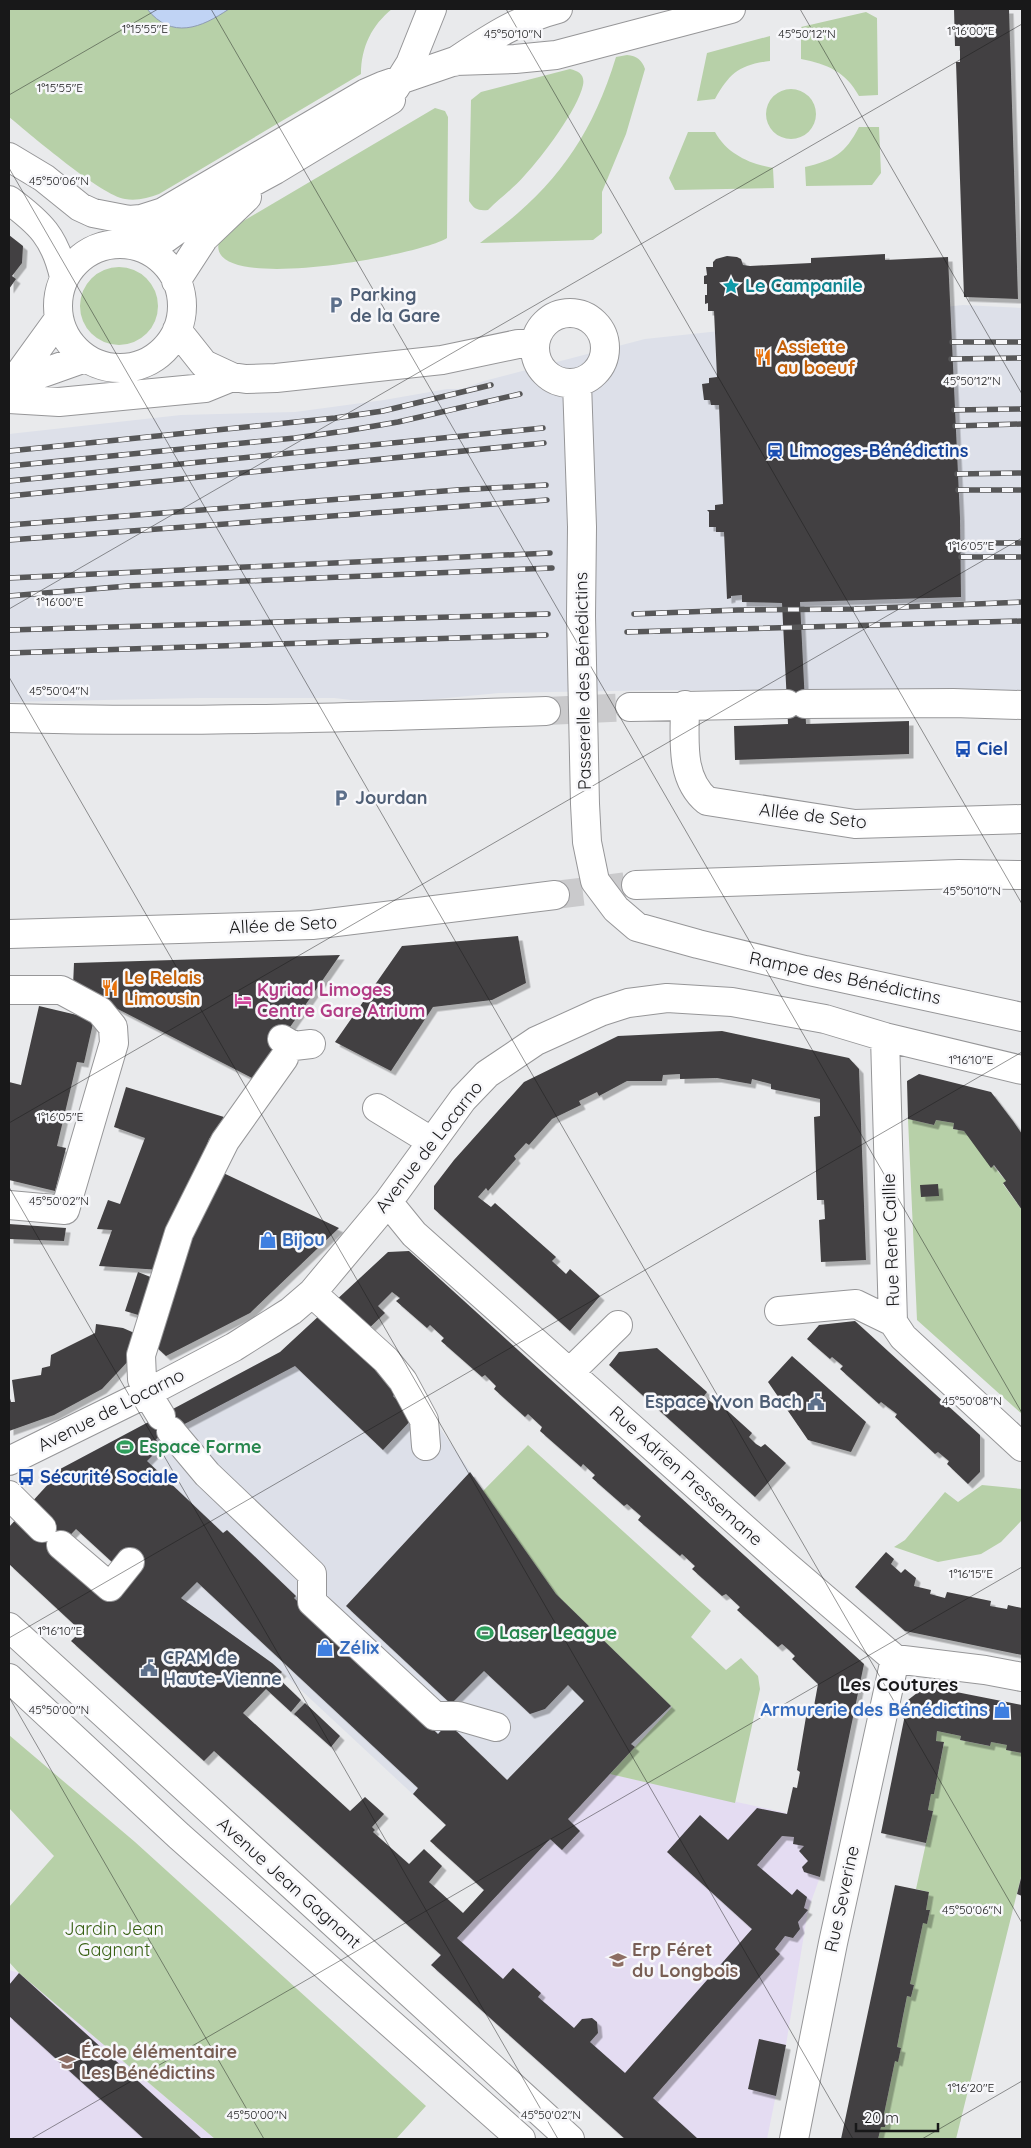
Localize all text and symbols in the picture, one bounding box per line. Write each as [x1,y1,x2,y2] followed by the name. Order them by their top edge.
[122,21,168,36] text: 1°15'55"E
[947,23,995,38] text: 1°16'00"E
[484,26,542,41] text: 45°50'10"N
[778,26,836,41] text: 45°50'12"N
[37,80,83,95] text: 1°15'55"E
[29,173,89,188] text: 45°50'06"N
[745,274,863,297] place label: Le Campanile
[721,276,741,296] place icon: Le Campanile
[350,283,440,327] place label: Parking de la Gare
[326,295,346,315] parking icon: Parking de la Gare
[777,335,855,379] place label: Assiette au boeuf
[753,347,773,367] restaurant icon: Assiette au boeuf
[943,373,1001,388] text: 45°50'12"N
[789,439,969,462] place label: Limoges-Bénédictins
[765,441,785,461] station icon: Limoges-Bénédictins
[948,538,995,553] text: 1°16'05"E
[569,572,596,790] street label: Passerelle des Bénédictins
[36,594,84,609] text: 1°16'00"E
[29,683,89,698] text: 45°50'04"N
[977,737,1008,760] place label: Ciel
[953,739,973,759] bus stop icon: Ciel
[355,786,428,809] place label: Jourdan
[331,788,351,808] parking icon: Jourdan
[758,797,868,834] street label: Allée de Seto
[943,883,1001,898] text: 45°50'10"N
[228,910,338,939] street label: Allée de Seto
[747,946,943,1009] street label: Rampe des Bénédictins
[124,966,202,1010] place label: Le Relais Limousin
[100,978,120,998] restaurant icon: Le Relais Limousin
[257,978,425,1022] place label: Kyriad Limoges Centre Gare Atrium
[233,990,253,1010] hotel icon: Kyriad Limoges Centre Gare Atrium
[949,1052,993,1067] text: 1°16'10"E
[370,1076,487,1217] street label: Avenue de Locarno
[37,1109,84,1124] text: 1°16'05"E
[877,1173,904,1307] street label: Rue René Caillie
[29,1193,89,1208] text: 45°50'02"N
[282,1228,325,1251] place label: Bijou
[258,1230,278,1250] shop icon: Bijou
[34,1363,188,1456] street label: Avenue de Locarno
[645,1390,802,1413] place label: Espace Yvon Bach
[806,1392,826,1412] public building icon: Espace Yvon Bach
[942,1393,1002,1408] text: 45°50'08"N
[605,1401,768,1551] street label: Rue Adrien Pressemane
[139,1435,262,1458] place label: Espace Forme
[115,1437,135,1457] sports icon: Espace Forme
[40,1465,178,1488] place label: Sécurité Sociale
[16,1467,36,1487] bus stop icon: Sécurité Sociale
[949,1566,993,1581] text: 1°16'15"E
[499,1621,617,1644] place label: Laser League
[38,1623,82,1638] text: 1°16'10"E
[475,1623,495,1643] sports icon: Laser League
[339,1636,379,1659] place label: Zélix
[315,1638,335,1658] shop icon: Zélix
[163,1646,282,1690] place label: CPAM de Haute-Vienne
[139,1658,159,1678] public building icon: CPAM de Haute-Vienne
[840,1672,958,1696] district label: Les Coutures
[760,1698,988,1721] place label: Armurerie des Bénédictins
[992,1700,1012,1720] shop icon: Armurerie des Bénédictins
[29,1702,89,1717] text: 45°50'00"N
[213,1812,366,1953] street label: Avenue Jean Gagnant
[819,1844,864,1954] street label: Rue Severine
[942,1902,1002,1917] text: 45°50'06"N
[64,1917,164,1961] park label: Jardin Jean Gagnant
[632,1938,739,1982] place label: Erp Féret du Longbois
[608,1950,628,1970] school or university icon: Erp Féret du Longbois
[81,2040,237,2084] place label: École élémentaire Les Bénédictins
[57,2052,77,2072] school or university icon: École élémentaire Les Bénédictins
[948,2080,995,2095] text: 1°16'20"E
[856,2100,938,2132] scale bar
[227,2107,287,2122] text: 45°50'00"N
[521,2107,581,2122] text: 45°50'02"N
[864,2108,899,2127] text: 20 m

